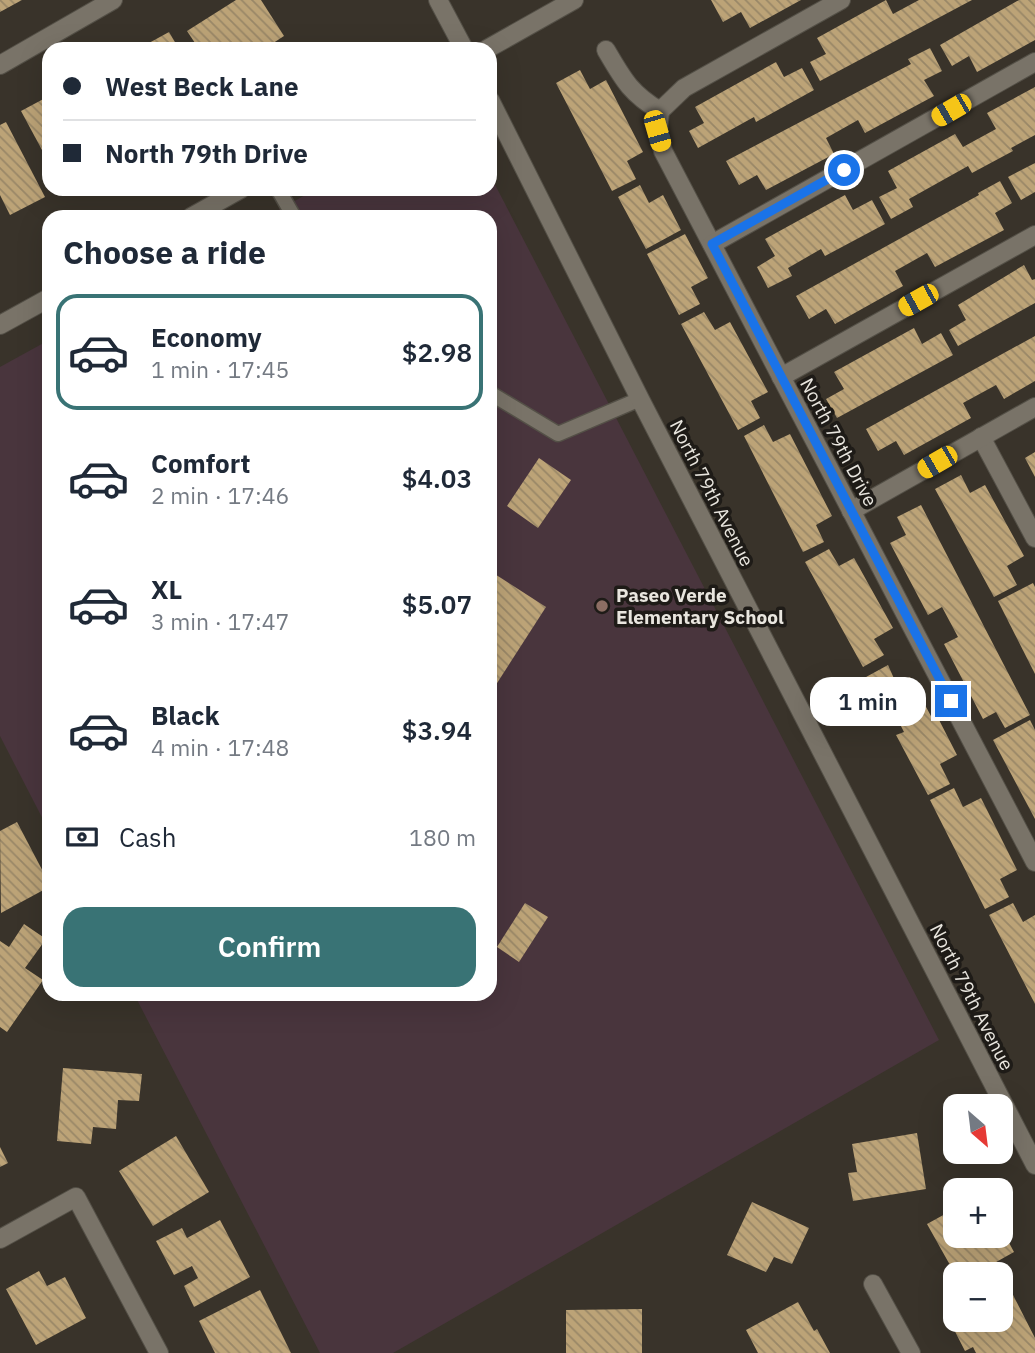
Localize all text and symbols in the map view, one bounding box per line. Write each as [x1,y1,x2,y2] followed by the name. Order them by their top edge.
[105,69,299,103] text: West Beck Lane
[928,90,975,130] car
[642,108,673,154] car
[105,136,308,170] text: North 79th Drive
[828,154,860,186] route start
[63,231,266,273] text: Choose a ride
[895,281,942,319] car
[151,320,262,354] text: Economy
[67,321,130,384] icon: car
[402,335,472,369] text: $2.98
[151,354,289,384] text: 1 min · 17:45
[795,374,883,510] street label: North 79th Drive
[665,416,759,570] street label: North 79th Avenue
[914,442,961,482] car
[151,446,250,480] text: Comfort
[67,447,130,510] icon: car
[402,461,472,495] text: $4.03
[151,480,289,510] text: 2 min · 17:46
[151,572,182,606] text: XL
[67,573,130,636] icon: car
[616,583,784,629] place label: Paseo Verde Elementary School
[402,587,472,621] text: $5.07
[594,598,610,614] marker: Paseo Verde Elementary School
[151,606,289,636] text: 3 min · 17:47
[811,676,926,726] callout: 1 min
[935,685,967,717] route end
[838,686,898,716] text: 1 min
[151,698,219,732] text: Black
[67,699,130,762] icon: car
[402,713,472,747] text: $3.94
[151,732,289,762] text: 4 min · 17:48
[63,818,101,856] icon: cash
[119,820,176,854] text: Cash
[409,822,476,852] text: 180 m
[63,907,476,987] button: Confirm
[925,920,1019,1074] street label: North 79th Avenue
[943,1094,1013,1164] north arrow
[943,1094,1013,1332] map controls
[943,1178,1013,1248] button: +
[943,1262,1013,1332] button: −

